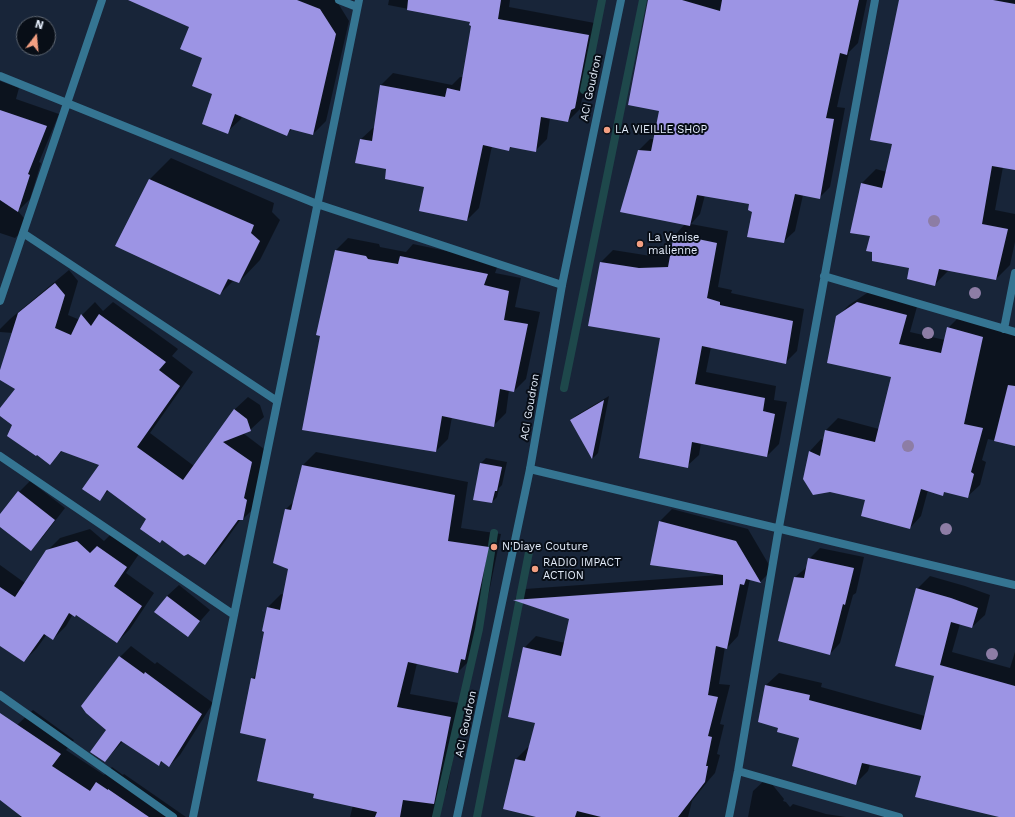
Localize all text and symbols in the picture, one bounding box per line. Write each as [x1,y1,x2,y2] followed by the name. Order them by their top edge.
[16,16,56,56] north arrow
[33,18,45,32] text: N
[578,54,604,122] street label: ACI Goudron
[615,123,707,137] place label: LA VIEILLE SHOP
[602,125,612,135] marker: LA VIEILLE SHOP
[648,231,699,257] place label: La Venise malienne
[635,239,645,249] marker: La Venise malienne
[518,373,542,441] street label: ACI Goudron
[502,540,588,554] place label: N'Diaye Couture
[489,542,499,552] marker: N'Diaye Couture
[543,556,621,582] place label: RADIO IMPACT ACTION
[530,564,540,574] marker: RADIO IMPACT ACTION
[453,690,479,758] street label: ACI Goudron

